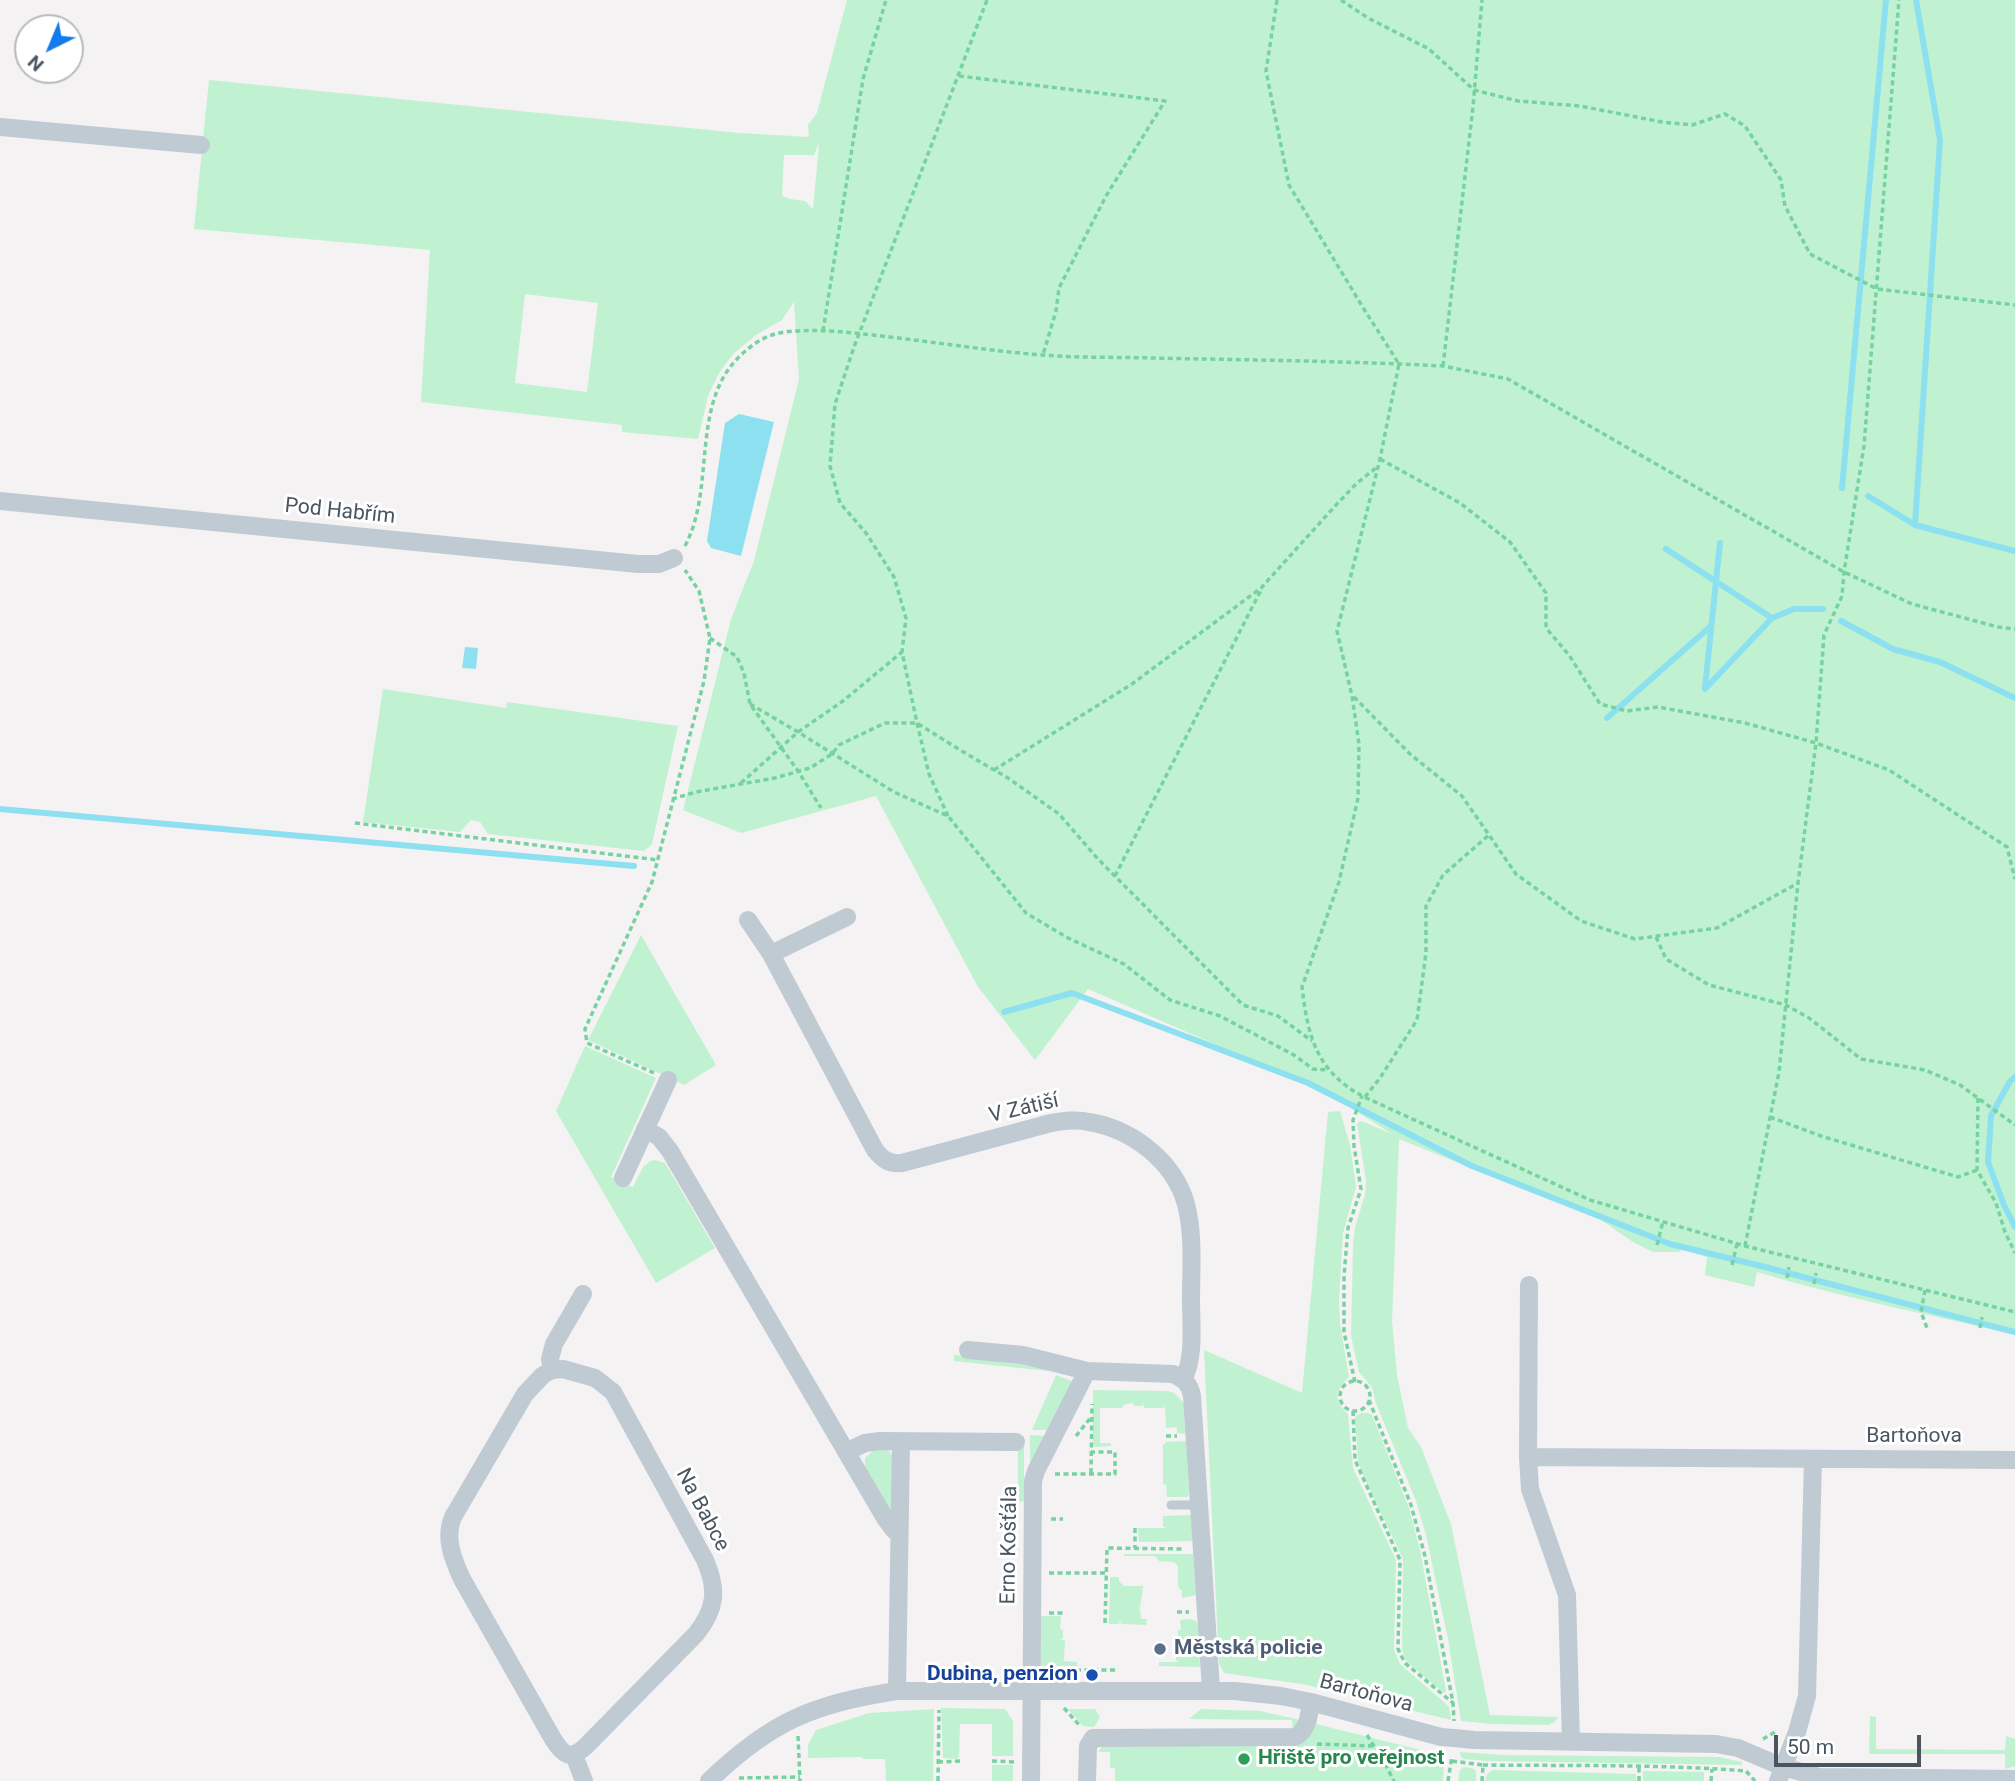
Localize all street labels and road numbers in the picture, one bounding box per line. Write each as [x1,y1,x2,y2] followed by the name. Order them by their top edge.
[283,494,397,530] street label: Pod Habřím
[987,1089,1061,1129] street label: V Zátiší
[1866,1424,1962,1450] street label: Bartoňova
[670,1464,734,1556] street label: Na Babce
[996,1485,1024,1605] street label: Erno Košťála
[1317,1669,1415,1719] street label: Bartoňova

